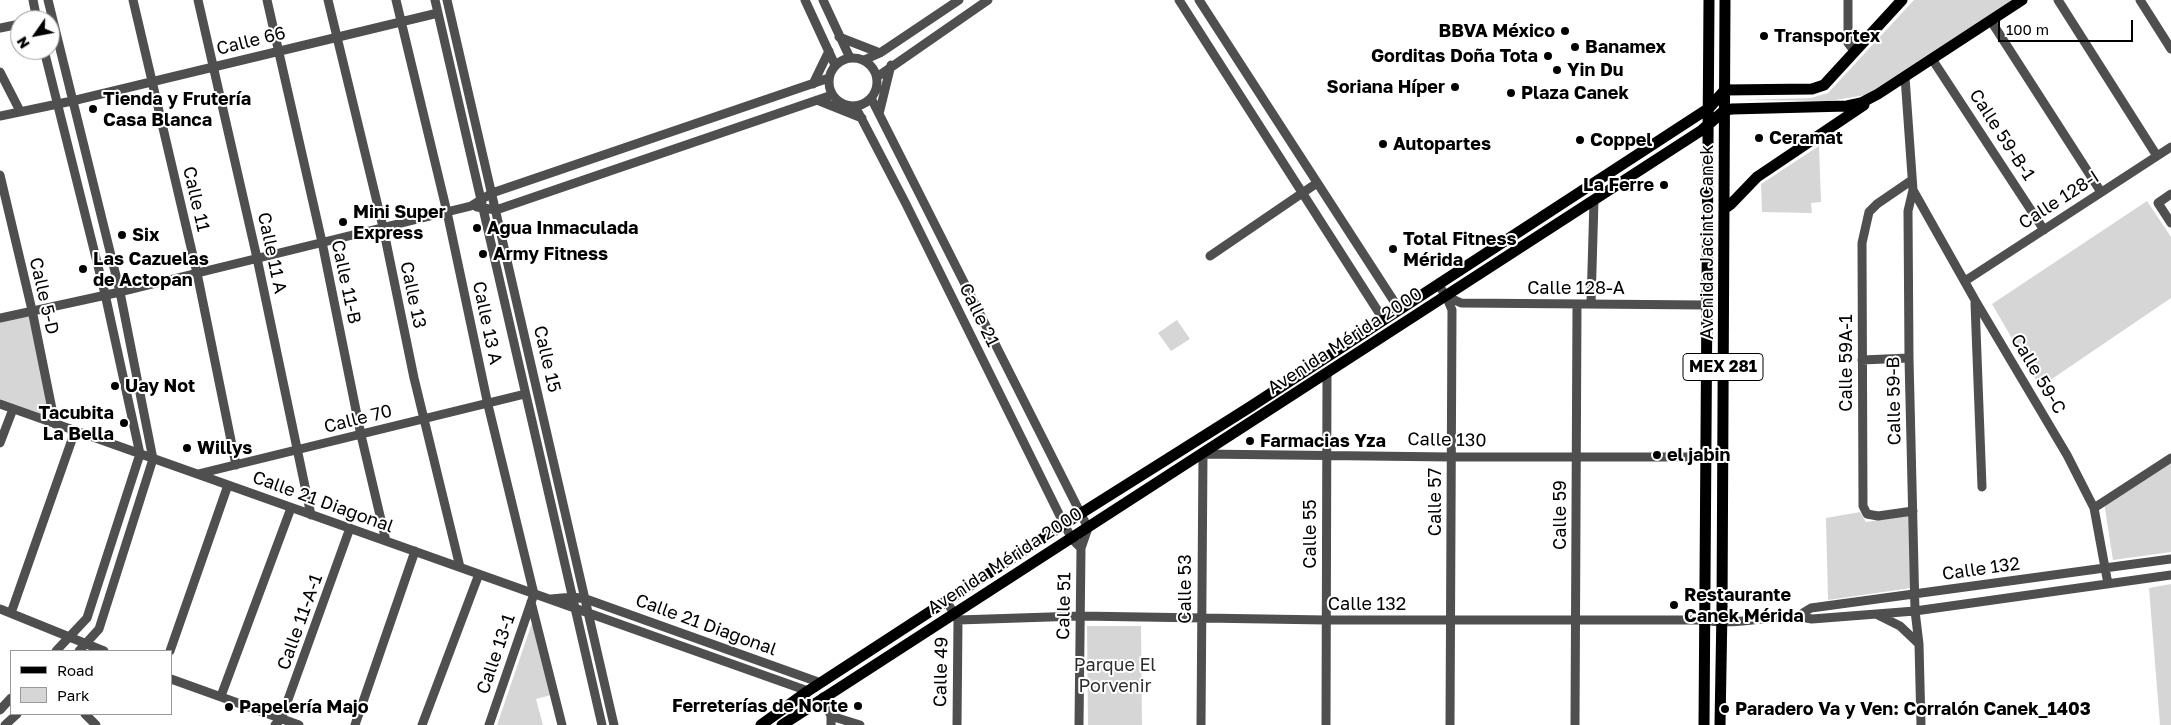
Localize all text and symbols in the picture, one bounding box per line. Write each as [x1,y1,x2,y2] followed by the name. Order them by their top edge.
[10,10,60,60] north arrow
[2001,10,2136,42] scale bar
[1438,20,1555,42] place label: BBVA México
[2006,20,2049,38] text: 100 m
[214,22,288,60] street label: Calle 66
[1559,25,1571,37] marker: BBVA México
[1774,25,1880,47] place label: Transportex
[1758,30,1770,42] marker: Transportex
[13,34,33,52] text: N
[1585,36,1666,58] place label: Banamex
[1569,41,1581,53] marker: Banamex
[1371,45,1538,67] place label: Gorditas Doña Tota
[1542,50,1554,62] marker: Gorditas Doña Tota
[1567,59,1624,81] place label: Yin Du
[1551,64,1563,76] marker: Yin Du
[1327,76,1445,98] place label: Soriana Híper
[1449,81,1461,93] marker: Soriana Híper
[1521,82,1629,104] place label: Plaza Canek
[1964,85,2040,185] street label: Calle 59-B-1
[1505,87,1517,99] marker: Plaza Canek
[103,88,251,130] place label: Tienda y Frutería Casa Blanca
[87,103,99,115] marker: Tienda y Frutería Casa Blanca
[1769,127,1843,149] place label: Ceramat
[1590,129,1652,151] place label: Coppel
[1753,132,1765,144] marker: Ceramat
[1393,133,1491,155] place label: Autopartes
[1574,134,1586,146] marker: Coppel
[1377,138,1389,150] marker: Autopartes
[1696,144,1718,340] street label: Avenida Jacinto Canek
[178,164,214,234] street label: Calle 11
[2015,166,2103,234] street label: Calle 128-I
[1583,174,1654,196] place label: La Ferre
[1658,179,1670,191] marker: La Ferre
[353,201,446,243] place label: Mini Super Express
[253,210,291,296] street label: Calle 11 A
[337,216,349,228] marker: Mini Super Express
[487,217,639,239] place label: Agua Inmaculada
[471,222,483,234] marker: Agua Inmaculada
[132,224,159,246] place label: Six
[1403,228,1517,270] place label: Total Fitness Mérida
[116,229,128,241] marker: Six
[327,238,365,326] street label: Calle 11-B
[493,243,608,265] place label: Army Fitness
[1387,243,1399,255] marker: Total Fitness Mérida
[93,248,209,290] place label: Las Cazuelas de Actopan
[477,248,489,260] marker: Army Fitness
[25,255,63,337] street label: Calle 5-D
[395,260,431,330] street label: Calle 13
[77,263,89,275] marker: Las Cazuelas de Actopan
[1527,277,1625,299] street label: Calle 128-A
[468,279,506,367] street label: Calle 13 A
[954,280,1004,350] street label: Calle 21
[1264,283,1426,399] street label: Avenida Mérida 2000
[1835,314,1857,412] street label: Calle 59A-1
[529,324,565,394] street label: Calle 15
[2006,330,2070,418] street label: Calle 59-C
[1683,354,1763,381] road number: MEX 281
[1882,356,1906,446] street label: Calle 59-B
[125,375,195,397] place label: Uay Not
[109,380,121,392] marker: Uay Not
[322,400,394,438] street label: Calle 70
[39,402,114,444] place label: Tacubita La Bella
[118,417,130,429] marker: Tacubita La Bella
[1407,429,1487,451] street label: Calle 130
[1260,430,1386,452] place label: Farmacias Yza
[1244,435,1256,447] marker: Farmacias Yza
[197,437,252,459] place label: Willys
[181,442,193,454] marker: Willys
[1667,444,1730,466] place label: el jabin
[1651,449,1663,461] marker: el jabin
[249,466,397,538] street label: Calle 21 Diagonal
[1424,468,1446,536] street label: Calle 57
[1549,480,1571,550] street label: Calle 59
[1299,499,1321,569] street label: Calle 55
[924,503,1086,619] street label: Avenida Mérida 2000
[1941,553,2021,585] street label: Calle 132
[1174,554,1196,624] street label: Calle 53
[273,571,327,673] street label: Calle 11-A-1
[1053,572,1075,640] street label: Calle 51
[1684,584,1804,626] place label: Restaurante Canek Mérida
[632,589,780,661] street label: Calle 21 Diagonal
[1328,593,1406,615] street label: Calle 132
[1668,599,1680,611] marker: Restaurante Canek Mérida
[472,611,520,697] street label: Calle 13-1
[930,637,952,707] street label: Calle 49
[10,650,172,715] legend
[1074,654,1156,696] park label: Parque El Porvenir
[57,661,94,679] text: Road
[57,686,89,704] text: Park
[672,695,848,717] place label: Ferreterías de Norte
[239,696,369,718] place label: Papelería Majo
[1735,698,2091,720] place label: Paradero Va y Ven: Corralón Canek_1403
[852,700,864,712] marker: Ferreterías de Norte
[223,701,235,713] marker: Papelería Majo
[1719,703,1731,715] marker: Paradero Va y Ven: Corralón Canek_1403

